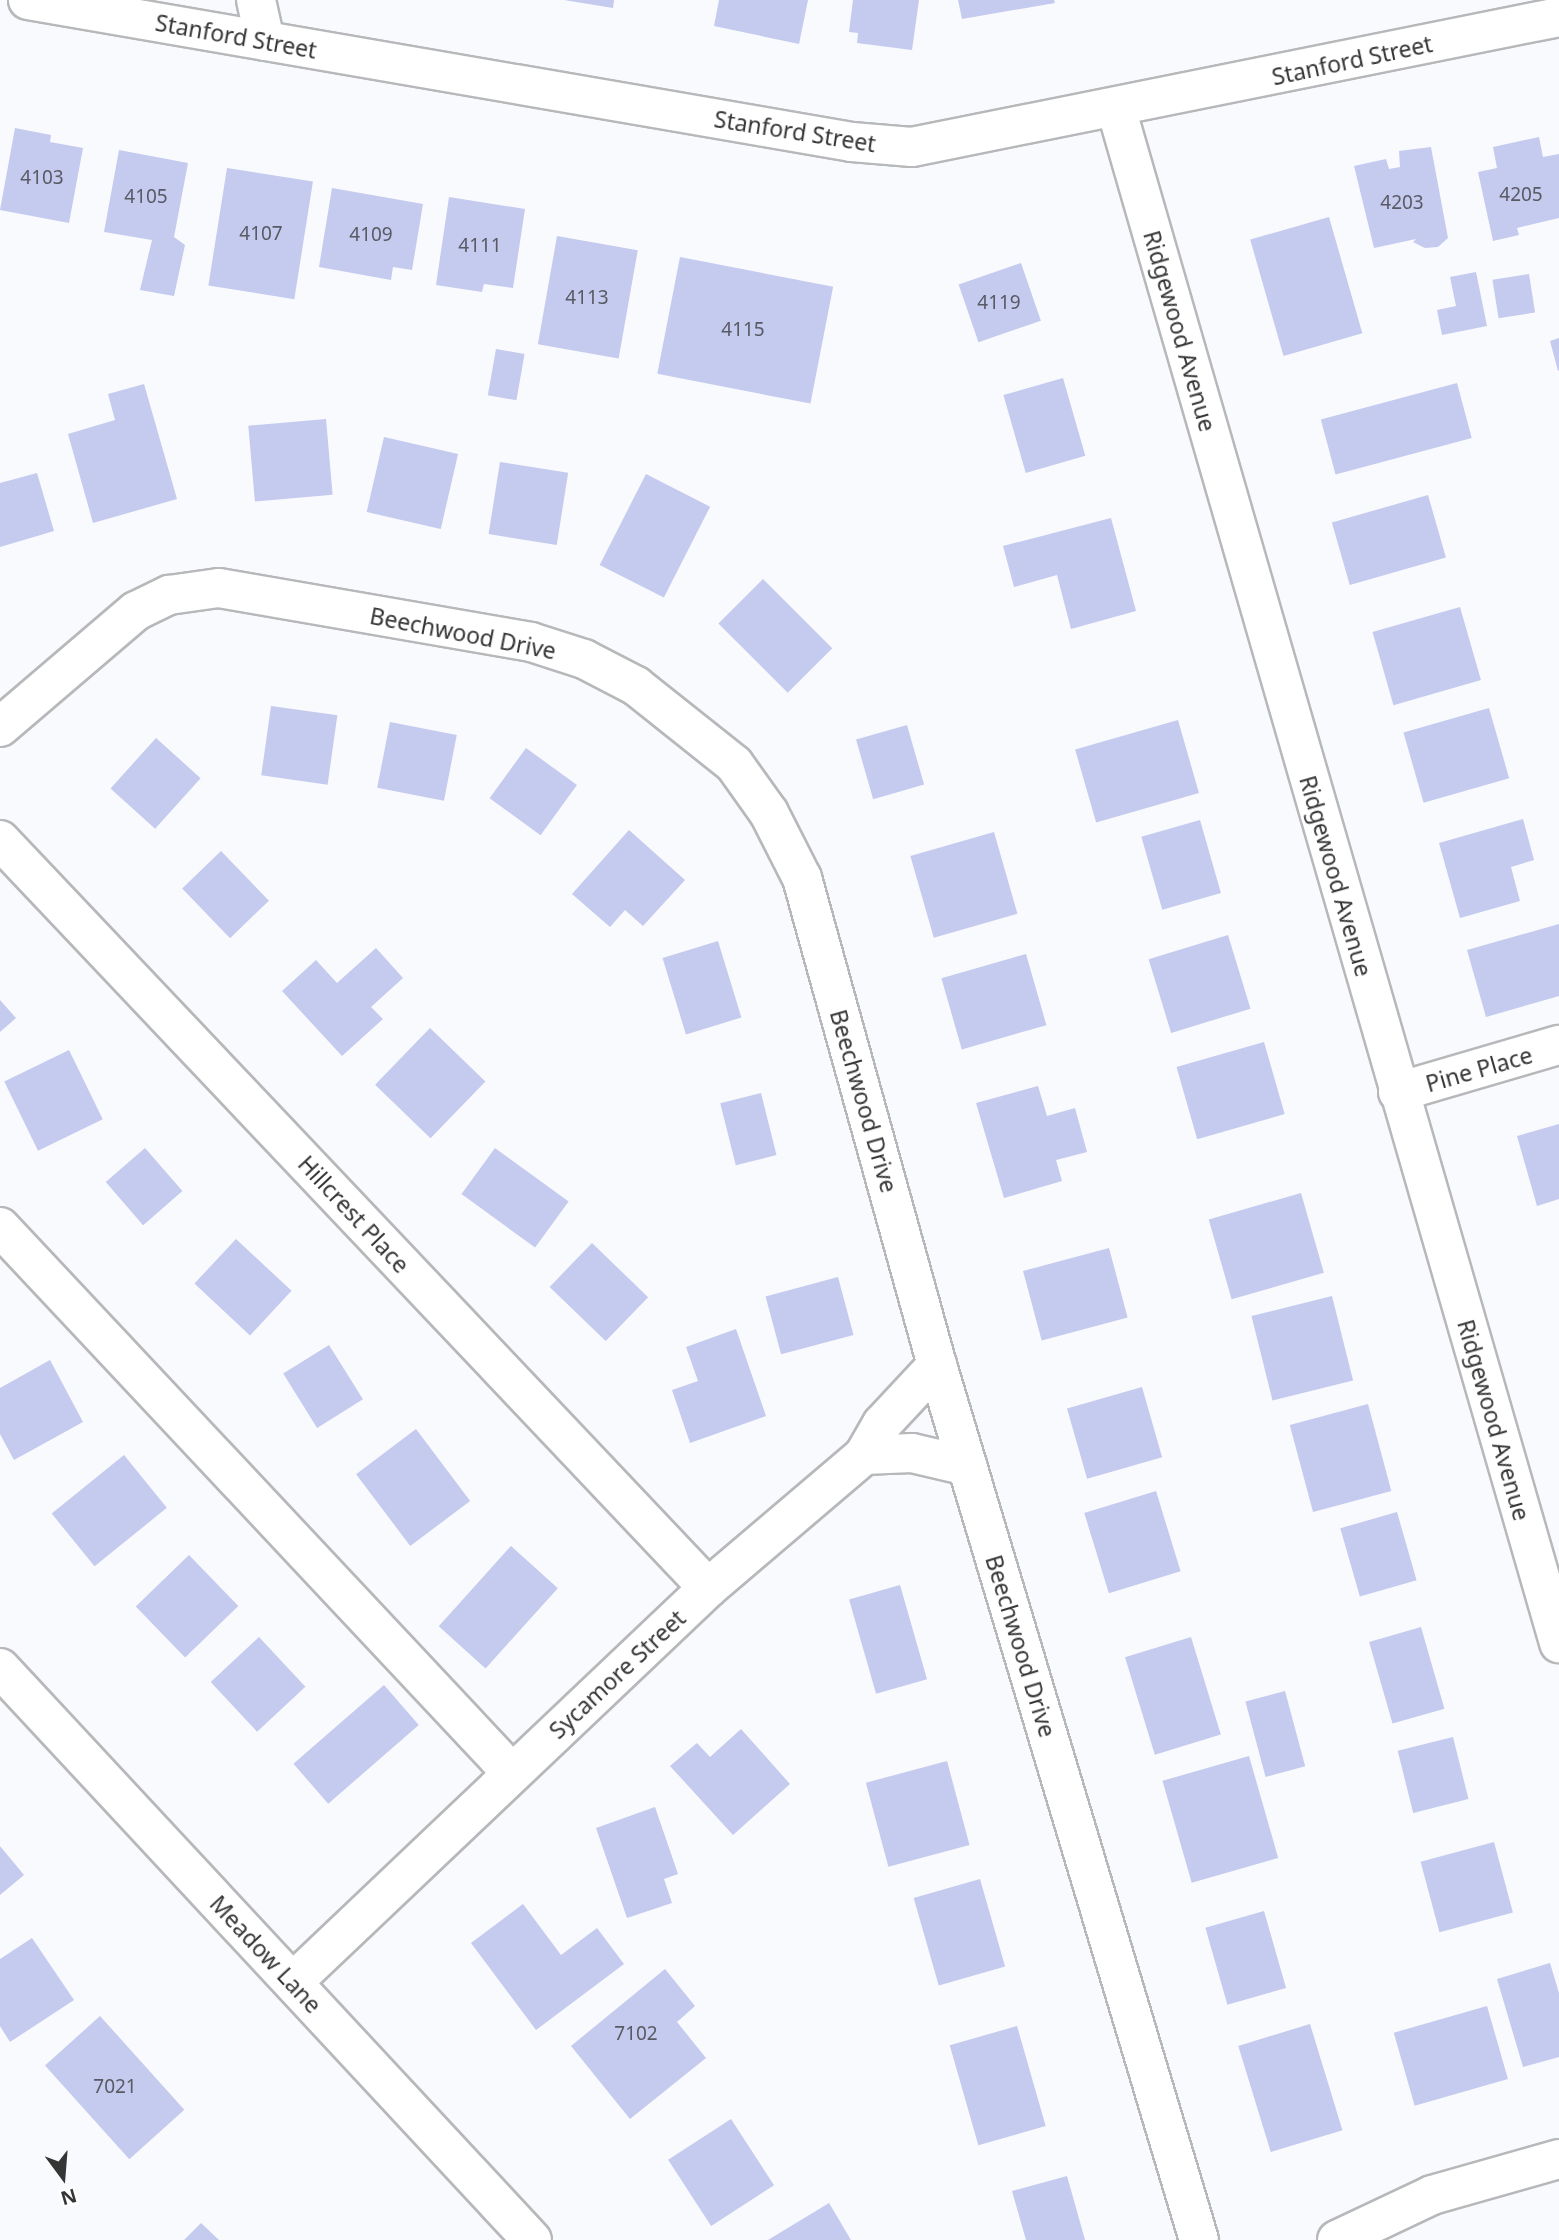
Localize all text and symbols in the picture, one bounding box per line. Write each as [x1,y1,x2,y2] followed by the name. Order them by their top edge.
[153,8,319,64] street label: Stanford Street
[1269,30,1435,90] street label: Stanford Street
[712,105,878,157] street label: Stanford Street
[20,167,64,189] house number: 4103
[1499,184,1543,206] house number: 4205
[124,186,168,208] house number: 4105
[1380,192,1424,214] house number: 4203
[239,223,283,245] house number: 4107
[349,224,393,246] house number: 4109
[1138,227,1222,435] street label: Ridgewood Avenue
[458,235,502,257] house number: 4111
[565,287,609,309] house number: 4113
[977,292,1021,314] house number: 4119
[721,319,765,341] house number: 4115
[368,601,558,665] street label: Beechwood Drive
[1294,772,1378,980] street label: Ridgewood Avenue
[825,1006,903,1196] street label: Beechwood Drive
[1422,1041,1536,1097] street label: Pine Place
[293,1150,415,1278] street label: Hillcrest Place
[1452,1316,1536,1524] street label: Ridgewood Avenue
[980,1552,1062,1740] street label: Beechwood Drive
[543,1604,691,1744] street label: Sycamore Street
[205,1890,327,2018] street label: Meadow Lane
[614,2023,658,2045] house number: 7102
[93,2076,137,2098] house number: 7021
[28,2142,98,2212] north arrow
[58,2183,80,2212] text: N

